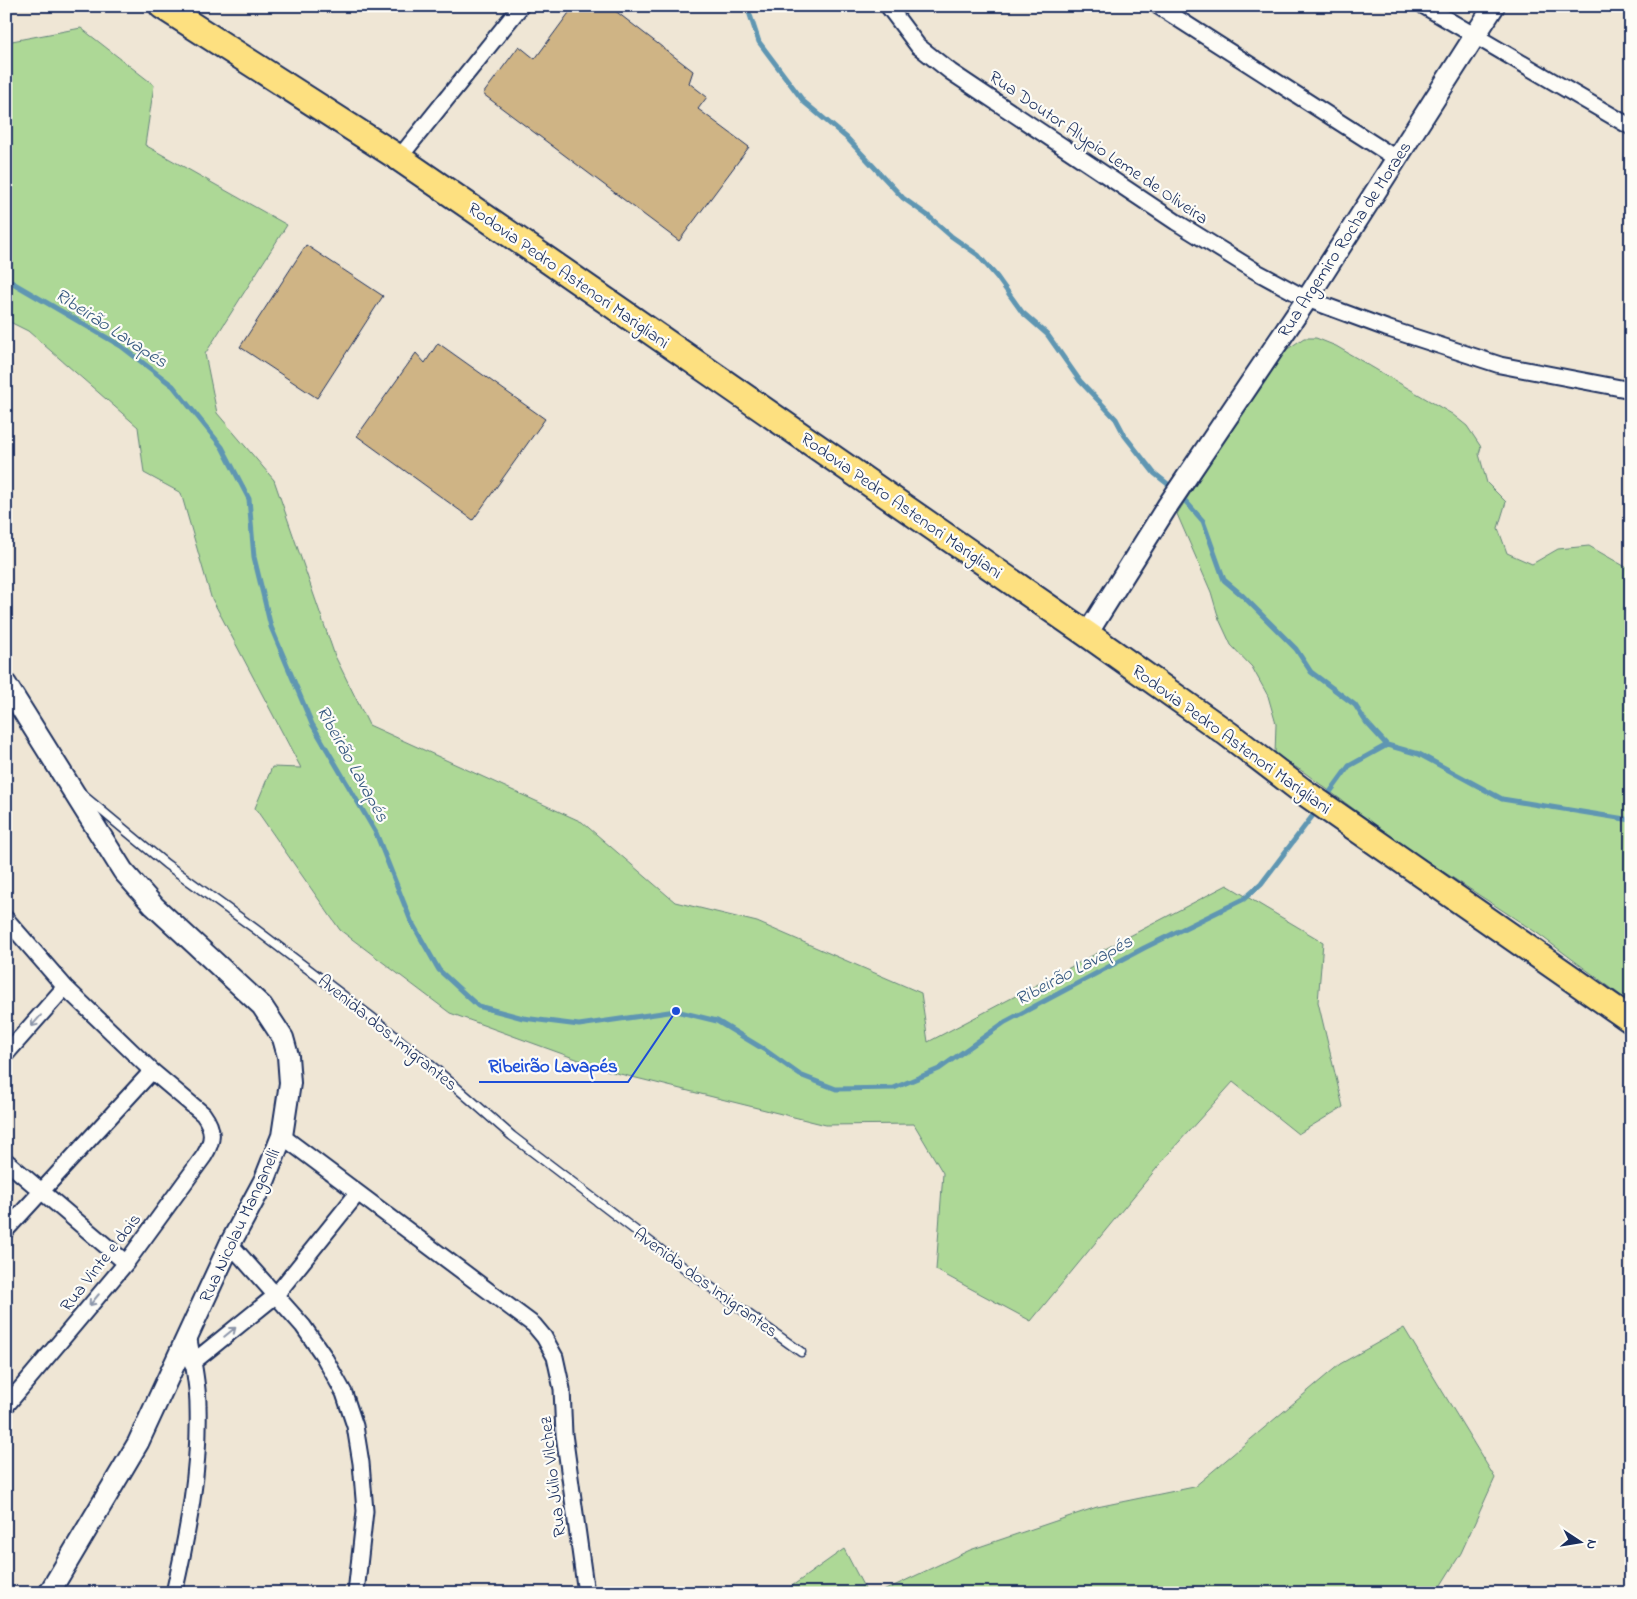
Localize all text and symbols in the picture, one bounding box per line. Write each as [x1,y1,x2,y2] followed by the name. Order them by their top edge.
[983,65,1213,232] street label: Rua Doutor Alypio Leme de Oliveira
[1272,137,1420,344] street label: Rua Argemiro Rocha de Moraes
[461,197,674,357] street label: Rodovia Pedro Astenori Marigliani
[49,283,173,376] water label: Ribeirão Lavapés
[794,427,1007,587] street label: Rodovia Pedro Astenori Marigliani
[1125,659,1336,823] street label: Rodovia Pedro Astenori Marigliani
[309,701,395,828] water label: Ribeirão Lavapés
[1011,929,1138,1014] water label: Ribeirão Lavapés
[311,969,462,1099] street label: Avenida dos Imigrantes
[30,1014,41,1027] one-way arrow
[479,1048,628,1082] callout: Ribeirão Lavapés
[488,1054,618,1081] text: Ribeirão Lavapés
[194,1144,289,1308] street label: Rua Nicolau Manganelli
[55,1208,148,1318] street label: Rua Vinte e dois
[627,1222,783,1346] street label: Avenida dos Imigrantes
[89,1294,100,1307] one-way arrow
[223,1327,236,1338] one-way arrow
[534,1415,574,1539] street label: Rua Júlio Vilchez
[1554,1516,1604,1566] north arrow
[1580,1538,1603,1551] text: N

